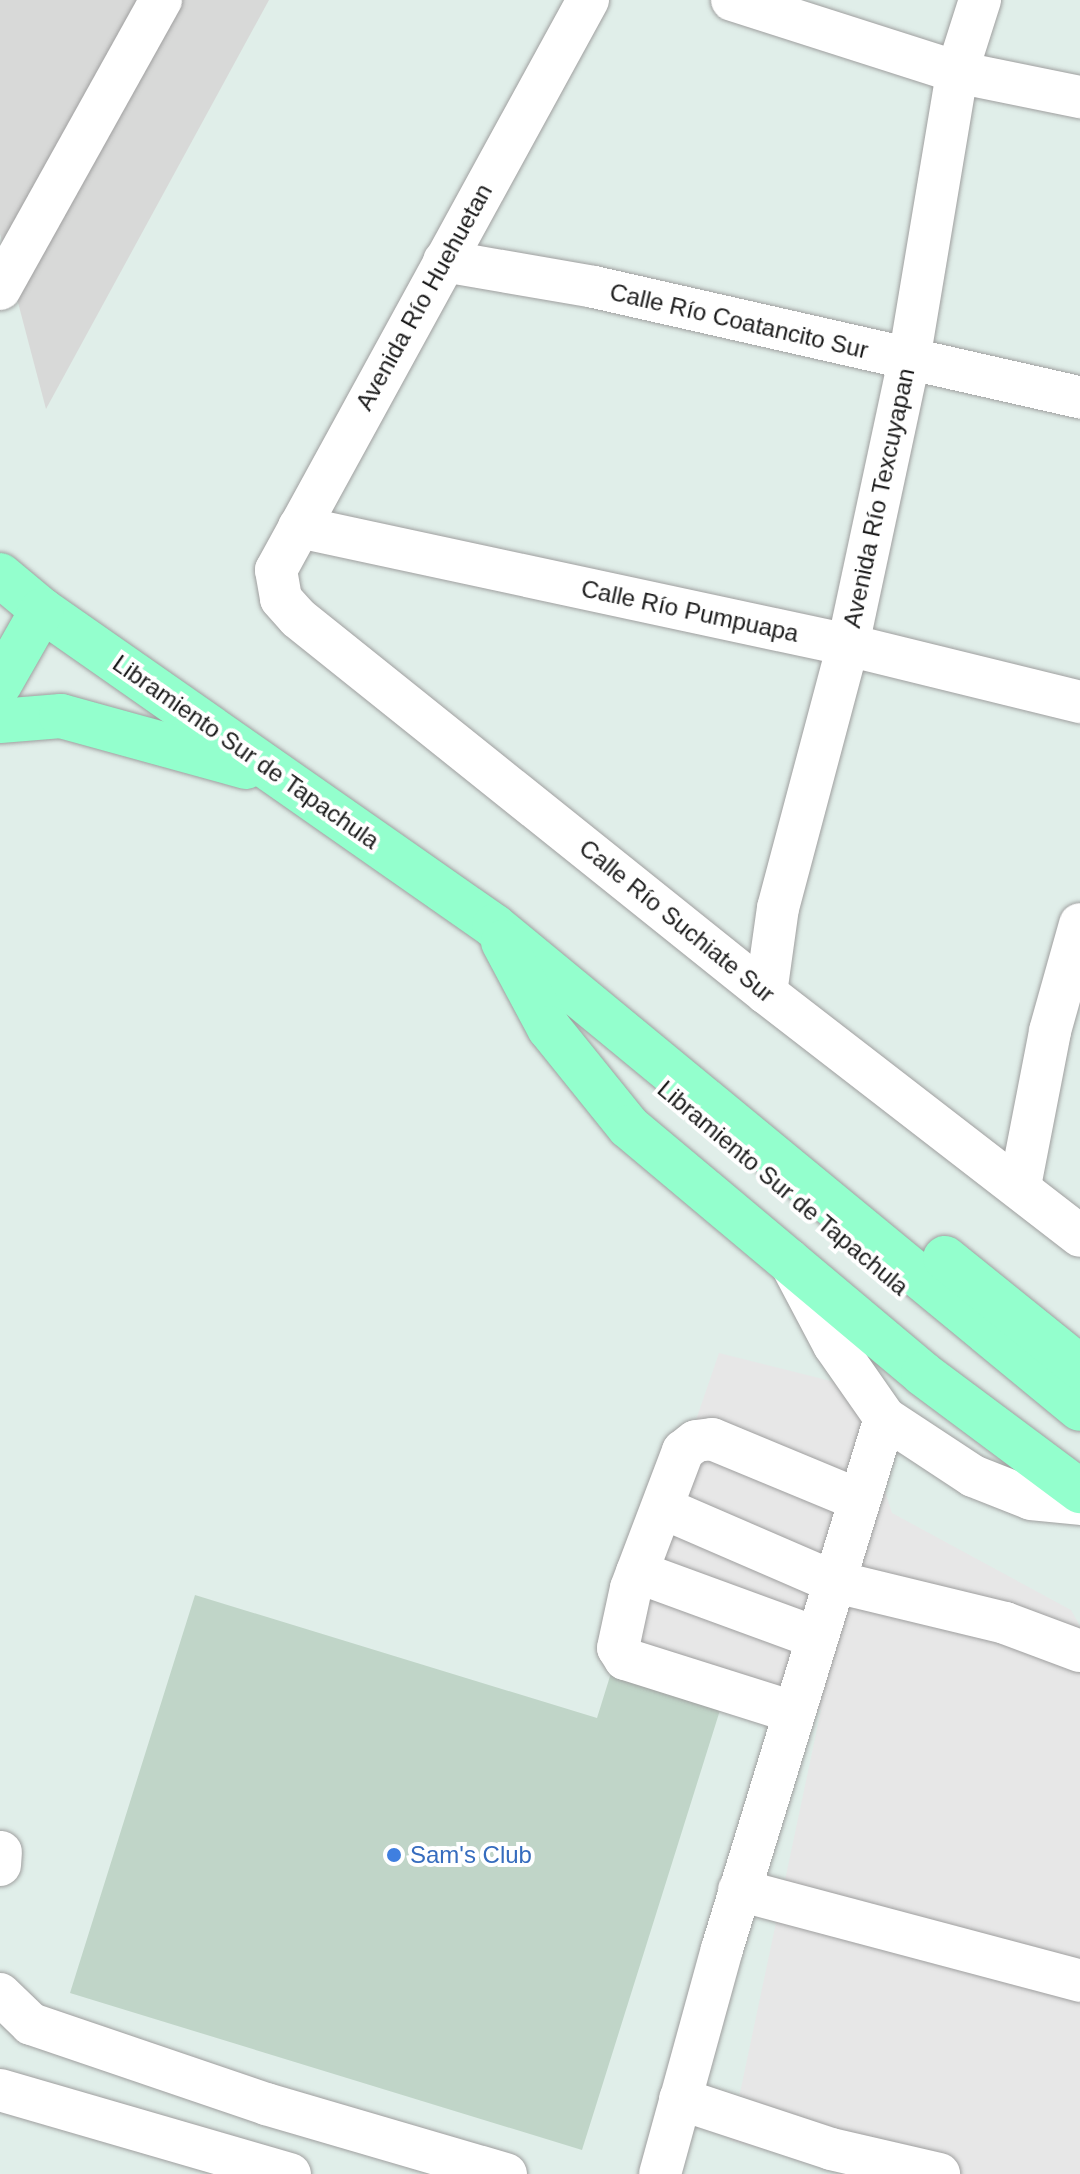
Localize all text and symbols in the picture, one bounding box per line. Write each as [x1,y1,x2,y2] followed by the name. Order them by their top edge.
[350,179,498,415] street label: Avenida Río Huehuetan
[607,277,871,365] street label: Calle Río Coatancito Sur
[837,365,921,631] street label: Avenida Río Texcuyapan
[579,574,801,648] street label: Calle Río Pumpuapa
[107,649,385,855] street label: Libramiento Sur de Tapachula
[574,833,780,1009] street label: Calle Río Suchiate Sur
[652,1074,914,1302] street label: Libramiento Sur de Tapachula
[410,1841,532,1869] place label: Sam's Club
[385,1846,403,1864] marker: Sam's Club

